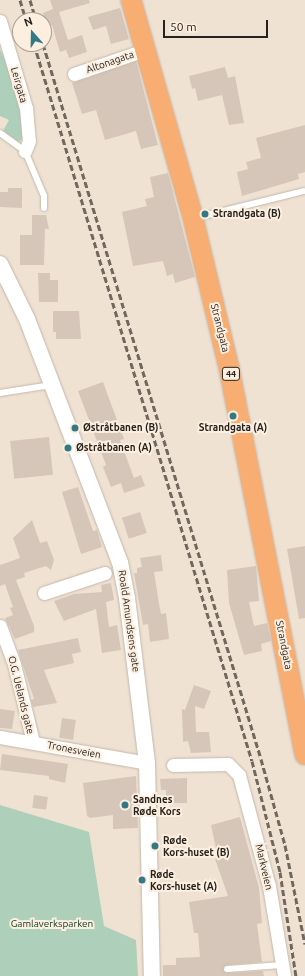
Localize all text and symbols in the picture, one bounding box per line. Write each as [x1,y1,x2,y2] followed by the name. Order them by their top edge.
[12,12,52,52] north arrow
[165,12,270,38] scale bar
[22,15,34,29] text: N
[170,20,197,33] text: 50 m
[85,48,135,76] street label: Altonagata
[8,66,30,104] street label: Leirgata
[213,208,281,220] place label: Strandgata (B)
[200,209,210,219] marker: Strandgata (B)
[208,302,232,354] street label: Strandgata
[221,367,241,381] road number: 44
[228,411,238,421] marker: Strandgata (A)
[83,422,158,434] place label: Østråtbanen (B)
[199,422,267,434] place label: Strandgata (A)
[70,423,80,433] marker: Østråtbanen (B)
[76,442,152,454] place label: Østråtbanen (A)
[63,443,73,453] marker: Østråtbanen (A)
[116,569,142,673] street label: Roald Amundsens gate
[273,620,295,670] street label: Strandgata
[6,655,36,735] street label: O.G. Uelands gate
[46,739,102,761] street label: Tronesveien
[133,793,181,816] place label: Sandnes Røde Kors
[120,800,130,810] marker: Sandnes Røde Kors
[163,834,230,858] place label: Røde Kors-huset (B)
[150,841,160,851] marker: Røde Kors-huset (B)
[253,843,275,891] street label: Markveien
[150,868,217,892] place label: Røde Kors-huset (A)
[137,875,147,885] marker: Røde Kors-huset (A)
[11,918,93,930] park label: Gamlaverksparken

